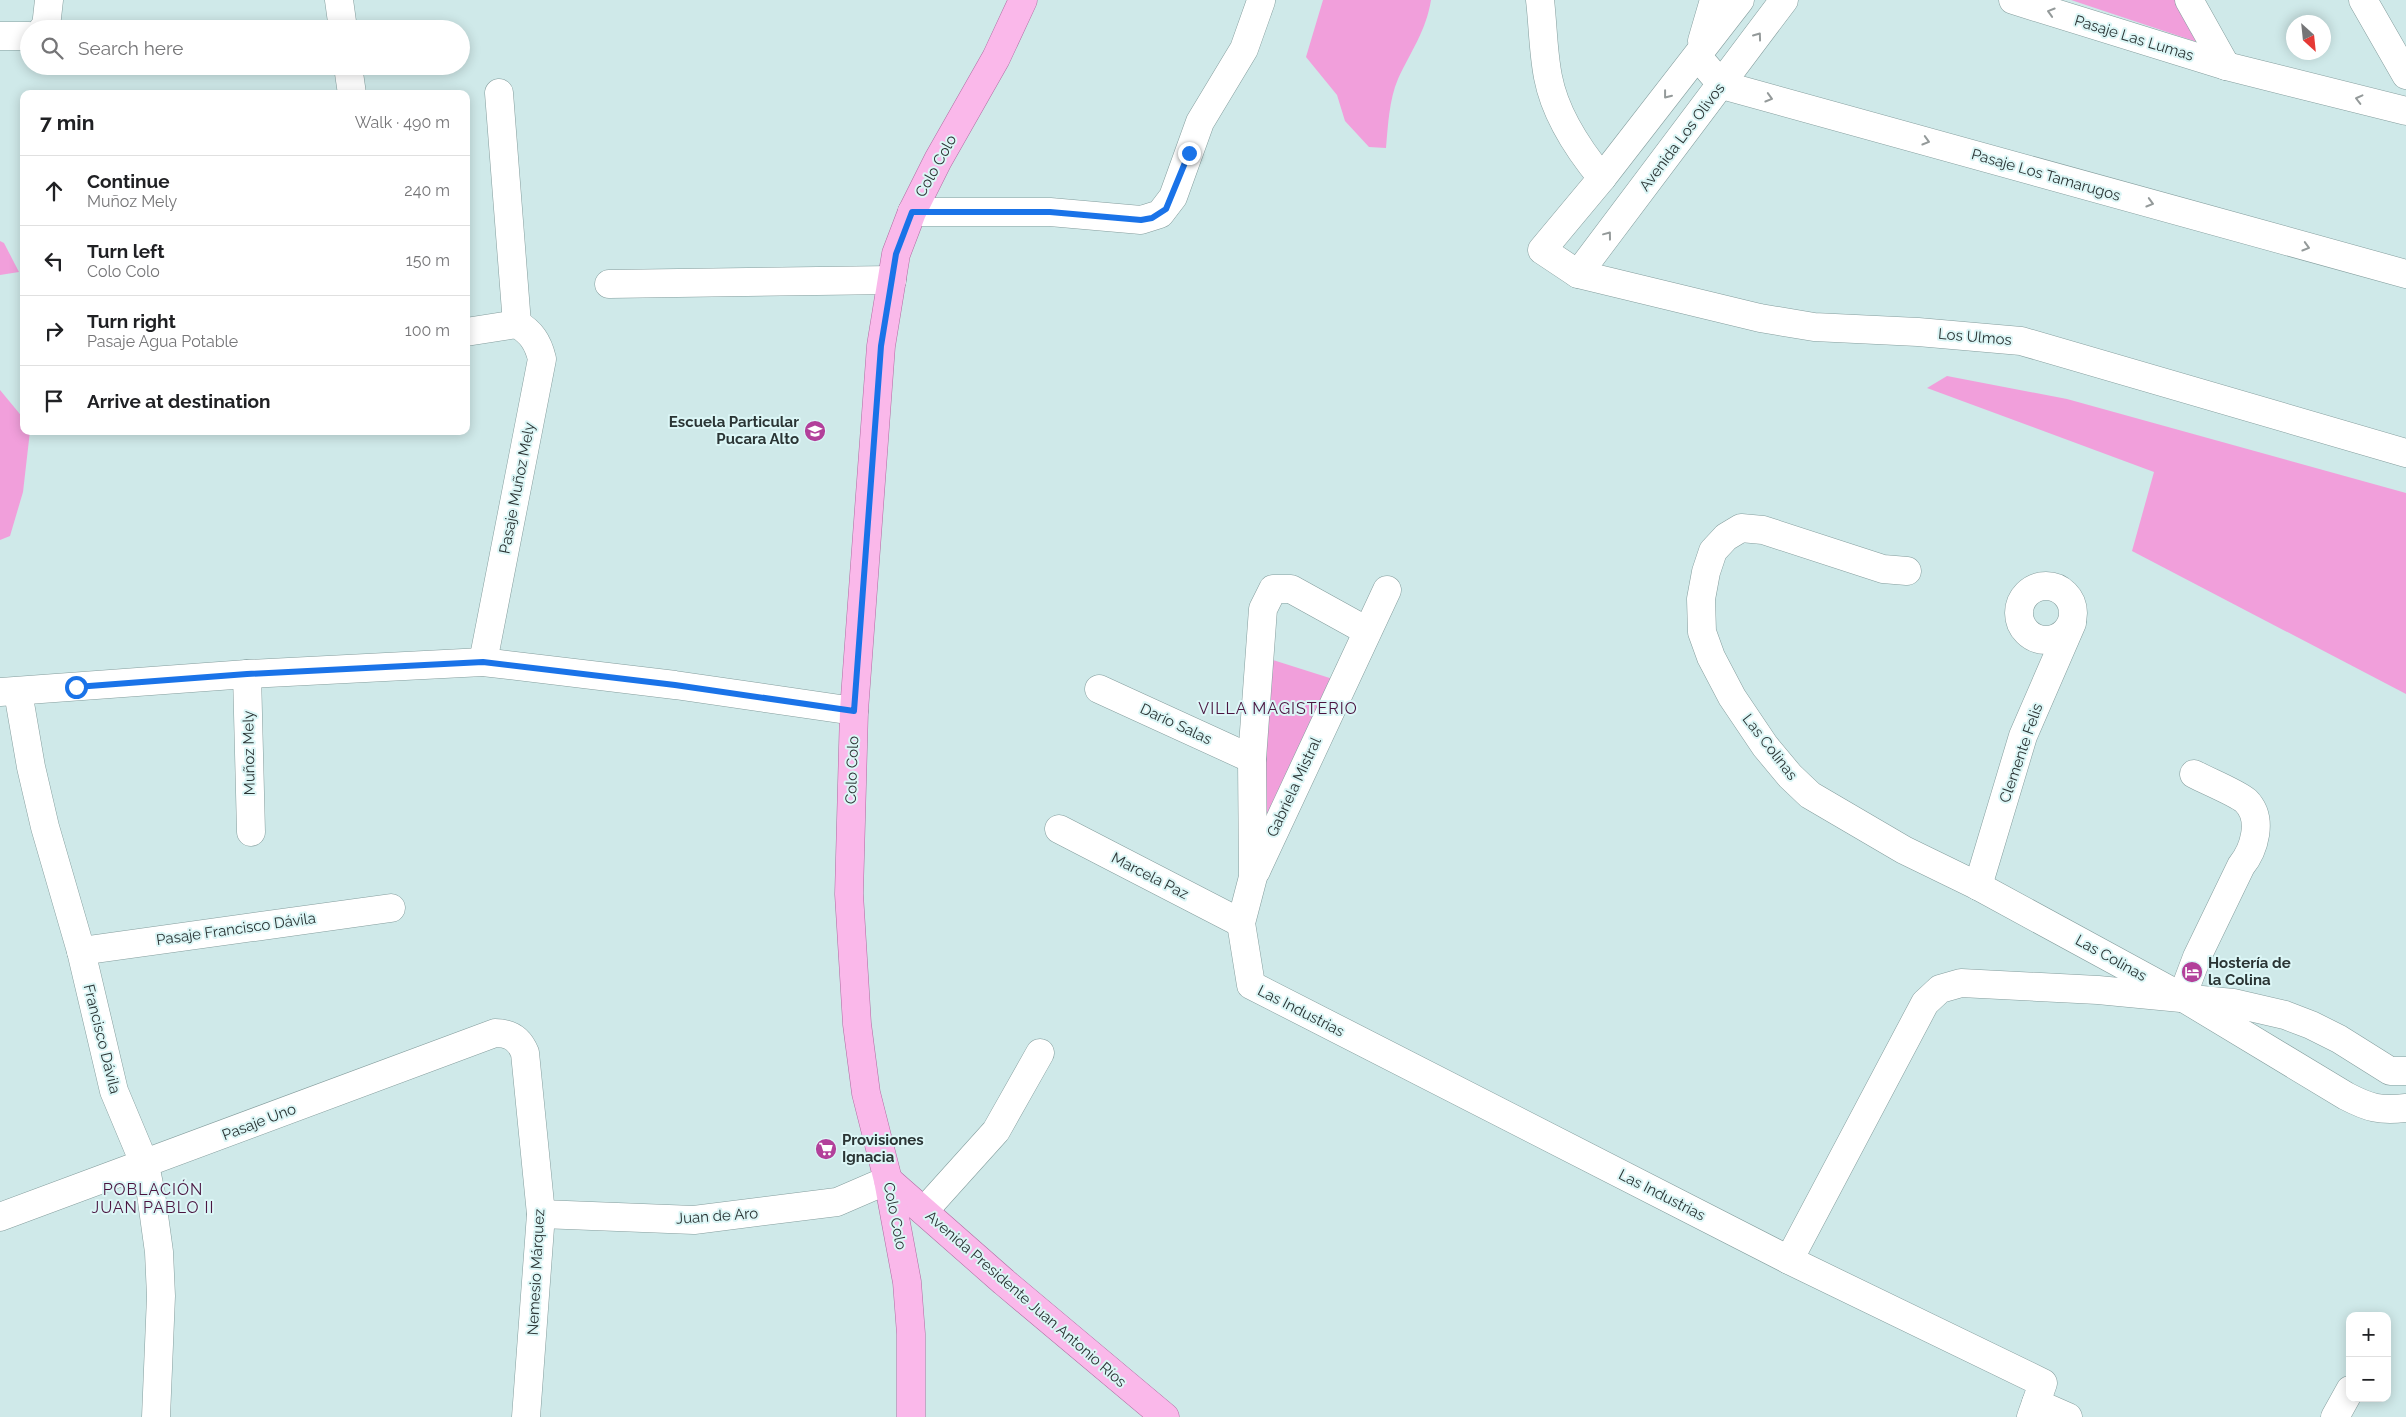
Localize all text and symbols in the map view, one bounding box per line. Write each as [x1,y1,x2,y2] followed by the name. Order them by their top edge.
[2047,7,2056,17] one-way arrow
[2072,11,2196,65] street label: Pasaje Las Lumas
[2286,15,2331,60] north arrow
[20,20,470,75] search box
[1752,32,1761,41] one-way arrow
[38,34,66,62] icon: search
[78,37,184,59] text: Search here
[1636,79,1728,195] street label: Avenida Los Olivos
[1665,89,1673,98] one-way arrow
[1765,92,1773,102] one-way arrow
[2355,95,2363,105] one-way arrow
[40,110,94,135] text: 7 min
[355,113,450,132] text: Walk · 490 m
[912,132,960,200] street label: Colo Colo
[1921,135,1930,146] one-way arrow
[1178,142,1201,165] route end
[1969,145,2123,205] street label: Pasaje Los Tamarugos
[87,170,170,192] text: Continue
[40,177,68,205] icon: ahead
[404,181,450,200] text: 240 m
[87,192,177,211] text: Muñoz Mely
[2145,198,2153,208] one-way arrow
[1602,232,1610,241] one-way arrow
[87,240,164,262] text: Turn left
[2302,241,2310,251] one-way arrow
[40,247,68,275] icon: left
[406,251,450,270] text: 150 m
[87,262,160,281] text: Colo Colo
[87,310,176,332] text: Turn right
[40,317,68,345] icon: right
[405,321,450,340] text: 100 m
[1937,325,2013,349] street label: Los Ulmos
[87,332,238,351] text: Pasaje Agua Potable
[40,387,68,415] icon: arrive
[87,390,271,412] text: Arrive at destination
[669,413,799,448] place label: Escuela Particular Pucara Alto
[803,419,827,443] school or university icon: Escuela Particular Pucara Alto
[495,421,539,555] street label: Pasaje Muñoz Mely
[65,676,88,699] route start
[1198,699,1358,718] district label: VILLA MAGISTERIO
[1137,700,1215,748] street label: Darío Salas
[1996,701,2046,805] street label: Clemente Felis
[1739,710,1801,784] street label: Las Colinas
[239,711,259,795] street label: Muñoz Mely
[1263,734,1325,840] street label: Gabriela Mistral
[842,735,862,804] street label: Colo Colo
[1108,849,1192,903] street label: Marcela Paz
[155,909,317,949] street label: Pasaje Francisco Dávila
[2072,931,2150,985] street label: Las Colinas
[2208,954,2291,989] place label: Hostería de la Colina
[2180,960,2204,984] hotel icon: Hostería de la Colina
[1255,981,1347,1041] street label: Las Industrias
[80,982,124,1096] street label: Francisco Dávila
[219,1100,299,1144] street label: Pasaje Uno
[842,1131,924,1166] place label: Provisiones Ignacia
[814,1137,838,1161] supermarket icon: Provisiones Ignacia
[1616,1165,1708,1225] street label: Las Industrias
[91,1179,215,1217] district label: POBLACIÓN JUAN PABLO II
[880,1181,910,1251] street label: Colo Colo
[675,1204,759,1228] street label: Juan de Aro
[922,1207,1130,1391] street label: Avenida Presidente Juan Antonio Ríos
[524,1208,548,1336] street label: Nemesio Márquez
[2346,1312,2391,1402] map controls
[2346,1312,2391,1357] button: +
[2346,1357,2391,1402] button: −

